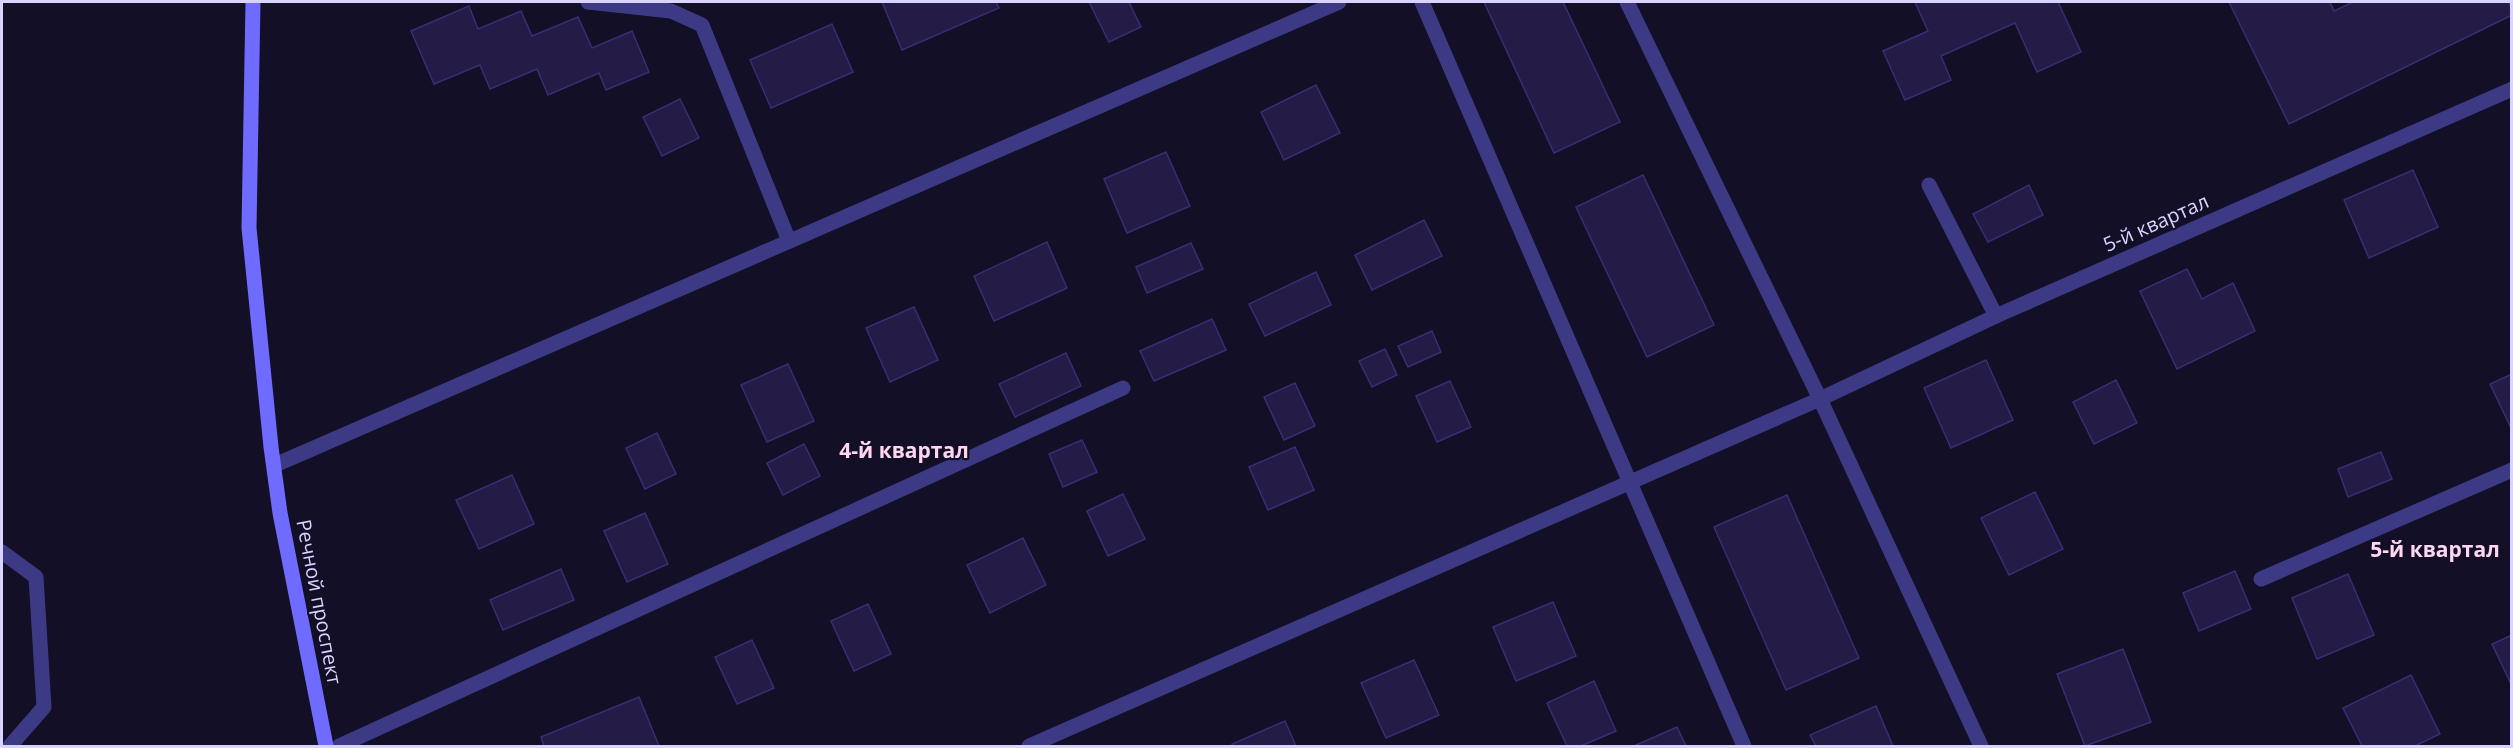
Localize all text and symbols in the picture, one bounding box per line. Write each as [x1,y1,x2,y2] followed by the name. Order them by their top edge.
[2099,187,2213,258] street label: 5-й квартал
[839,436,969,464] district label: 4-й квартал
[290,517,349,687] street label: Речной проспект
[2370,535,2500,563] district label: 5-й квартал

